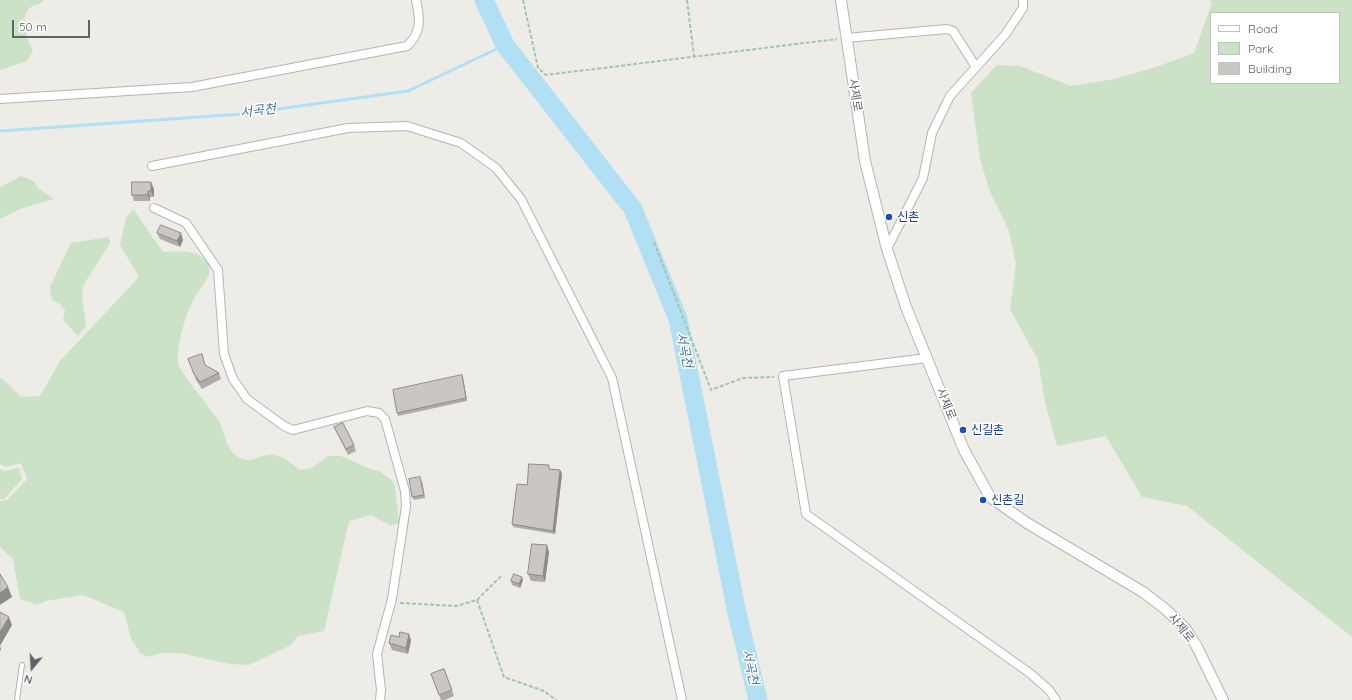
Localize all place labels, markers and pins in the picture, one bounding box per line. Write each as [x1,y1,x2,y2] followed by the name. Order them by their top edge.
[897,210,919,224] place label: 신촌
[884,212,894,222] marker: 신촌
[971,423,1004,437] place label: 신길촌
[958,425,968,435] marker: 신길촌
[991,493,1024,507] place label: 신촌길
[978,495,988,505] marker: 신촌길

